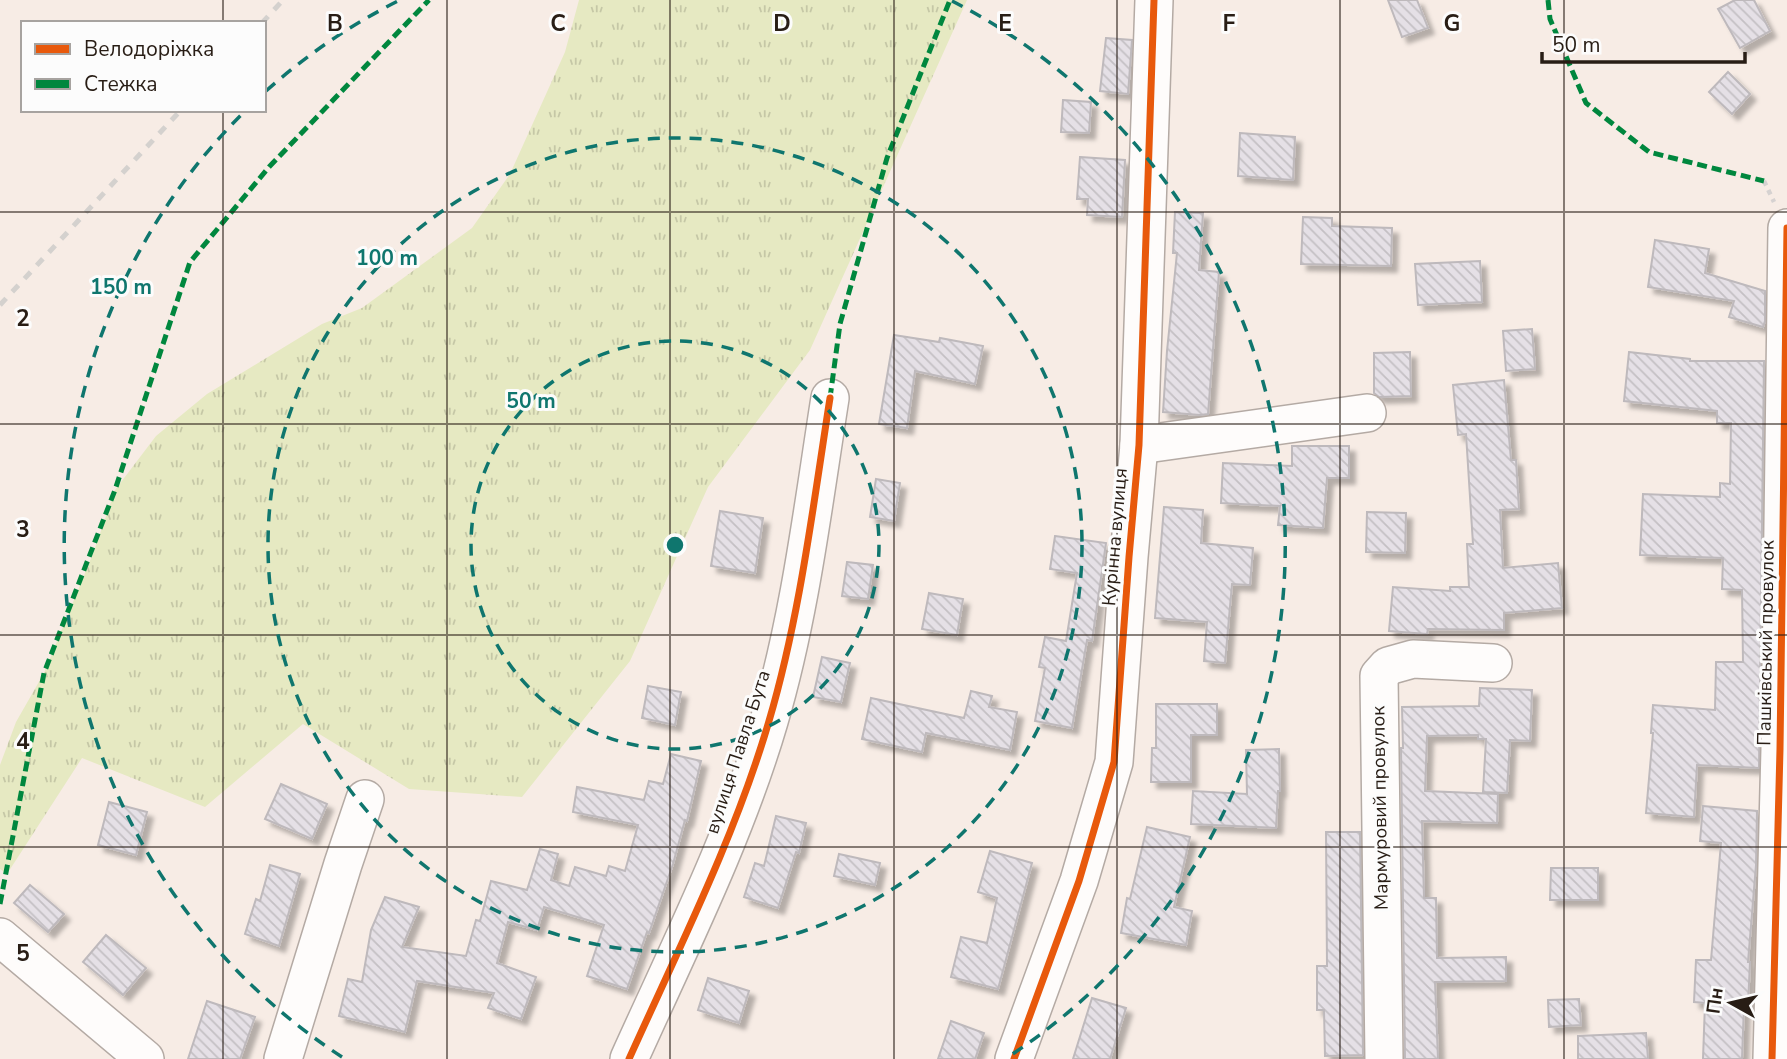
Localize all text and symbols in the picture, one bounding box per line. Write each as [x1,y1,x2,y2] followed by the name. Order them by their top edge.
[327,8,343,39] text: B
[550,8,566,39] text: C
[773,8,791,39] text: D
[998,8,1012,39] text: E
[1223,8,1236,39] text: F
[1444,8,1460,39] text: G
[21,21,266,112] legend
[1542,21,1745,65] scale bar
[1552,31,1601,59] text: 50 m
[84,35,214,63] text: Велодоріжка
[84,70,158,98] text: Стежка
[356,244,418,272] text: 100 m
[90,273,152,301] text: 150 m
[16,303,30,334] text: 2
[506,387,556,415] text: 50 m
[1096,467,1134,607] street label: Курінна вулиця
[16,514,30,545] text: 3
[663,533,687,557] centre of rings
[1751,540,1781,746] street label: Пашківський провулок
[699,667,777,837] street label: вулиця Павла Бута
[1365,706,1395,910] street label: Мармуровий провулок
[16,726,30,757] text: 4
[16,938,30,969] text: 5
[1696,968,1766,1038] north arrow
[1700,986,1730,1016] text: Пн

